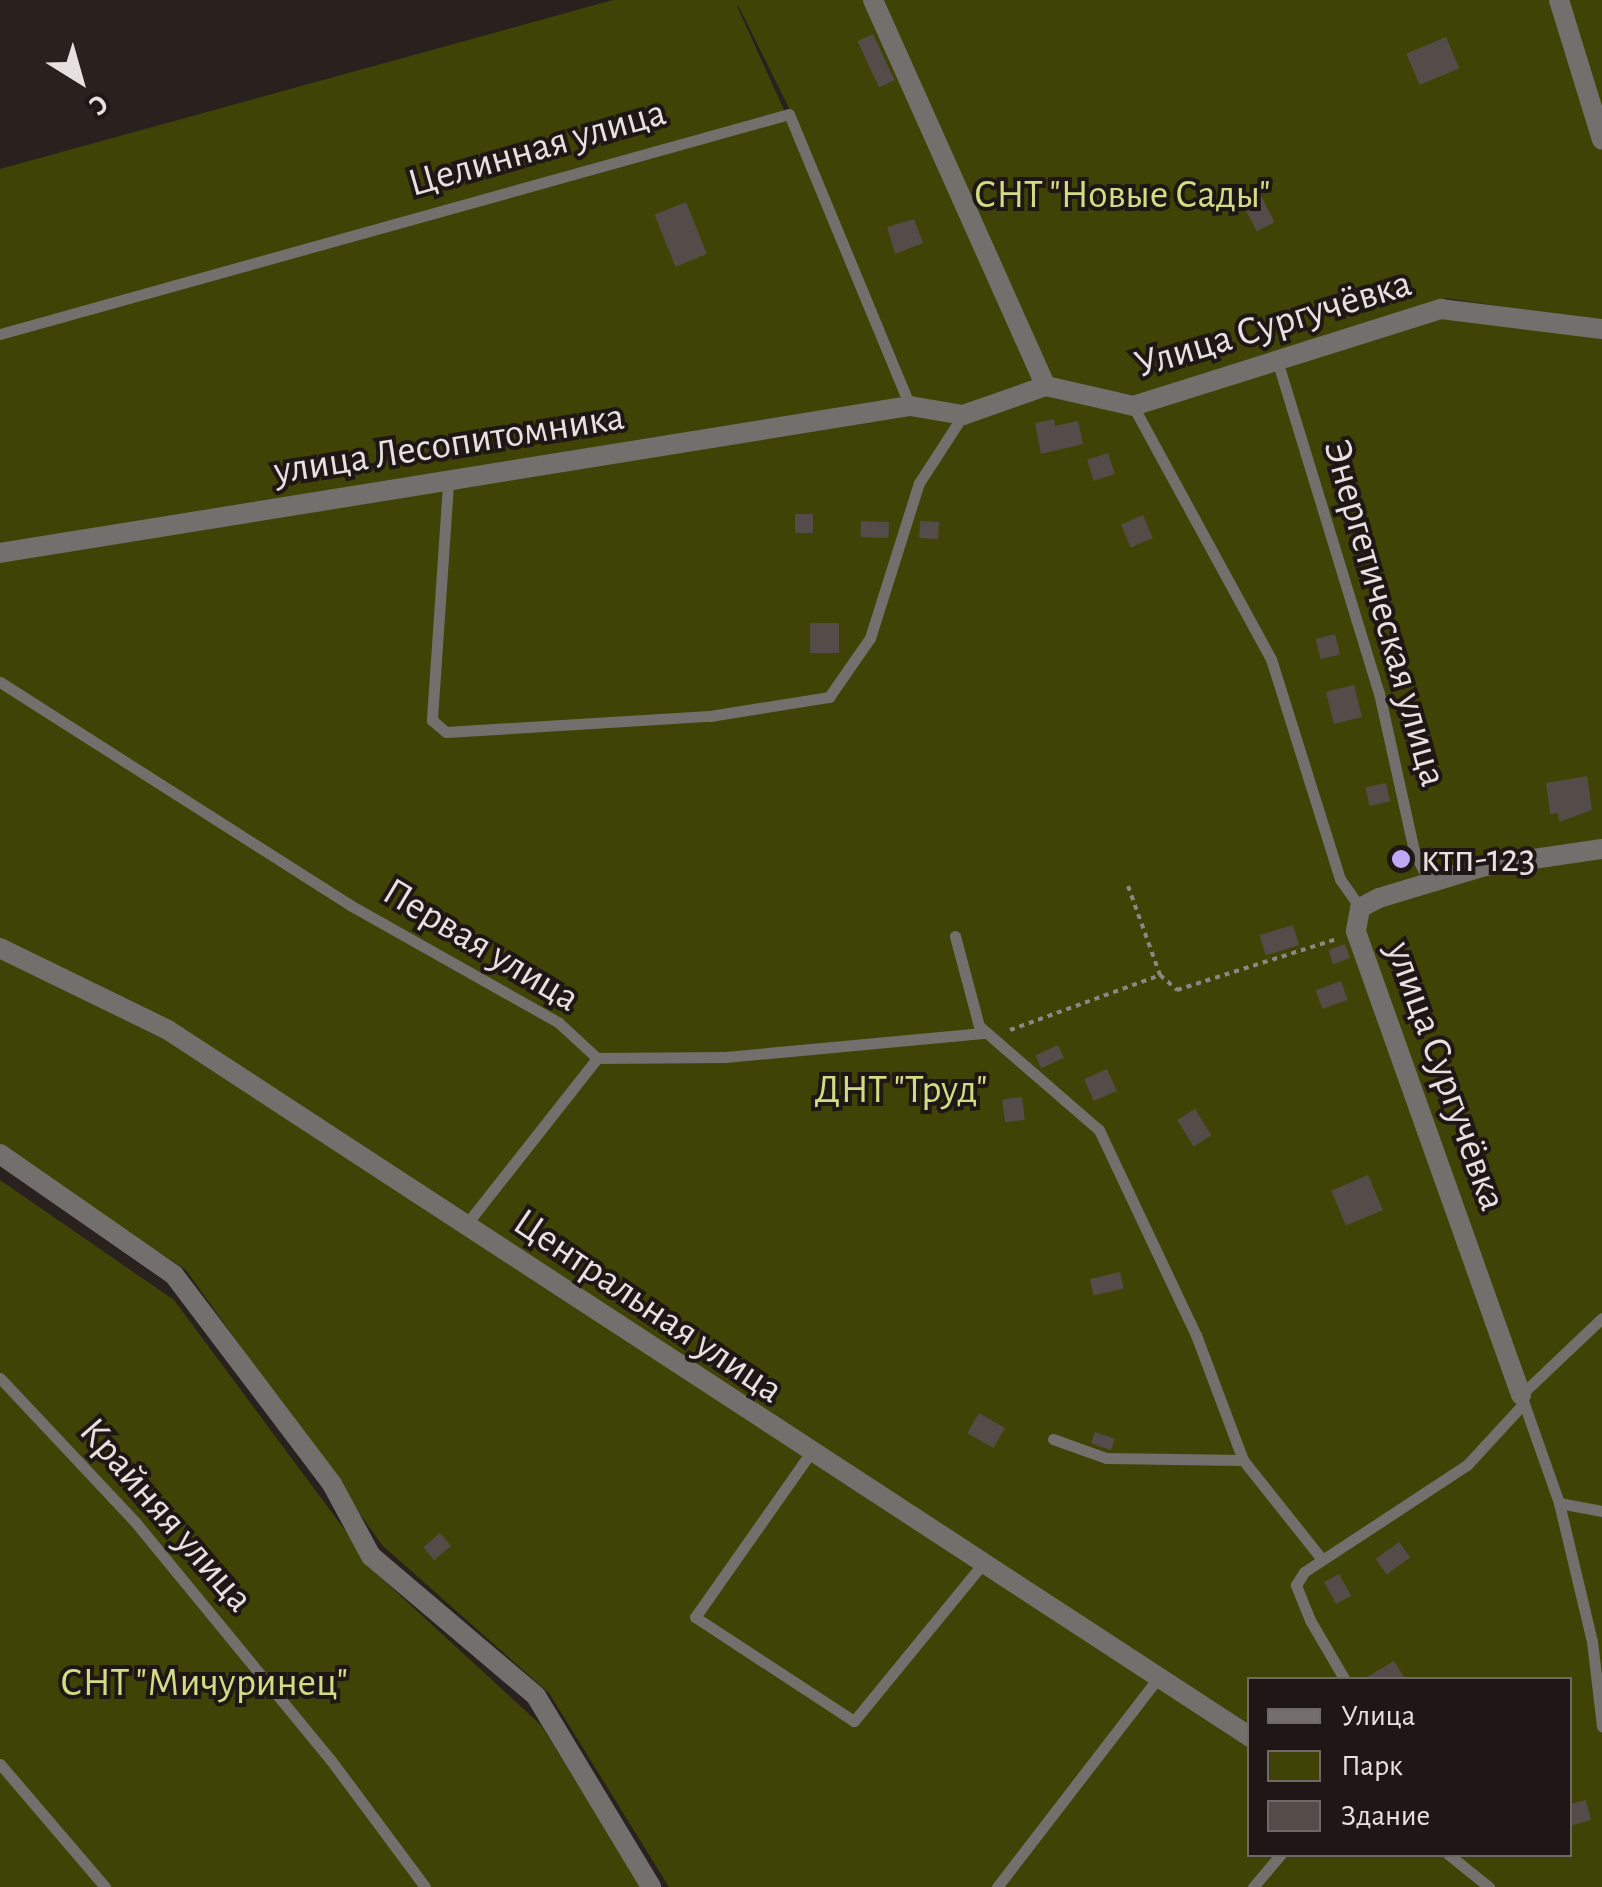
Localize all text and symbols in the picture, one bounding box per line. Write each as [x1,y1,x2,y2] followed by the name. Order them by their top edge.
[30,30,130,130] north arrow
[83,88,113,120] text: С
[403,88,671,208] street label: Целинная улица
[974,171,1270,219] park label: СНТ "Новые Сады"
[1129,259,1417,389] street label: Улица Сургучёвка
[270,393,628,495] street label: улица Лесопитомника
[1313,434,1457,792] street label: Энергетическая улица
[1421,835,1535,883] place label: ктп-123
[1390,848,1412,870] marker: ктп-123
[374,868,588,1022] street label: Первая улица
[1375,935,1517,1217] street label: улица Сургучёвка
[815,1066,987,1114] park label: ДНТ "Труд"
[504,1198,792,1414] street label: Центральная улица
[69,1408,263,1622] street label: Крайняя улица
[60,1659,348,1707] park label: СНТ "Мичуринец"
[1247,1677,1572,1857] legend
[1341,1701,1416,1731] text: Улица
[1341,1751,1403,1781] text: Парк
[1341,1801,1430,1831] text: Здание

